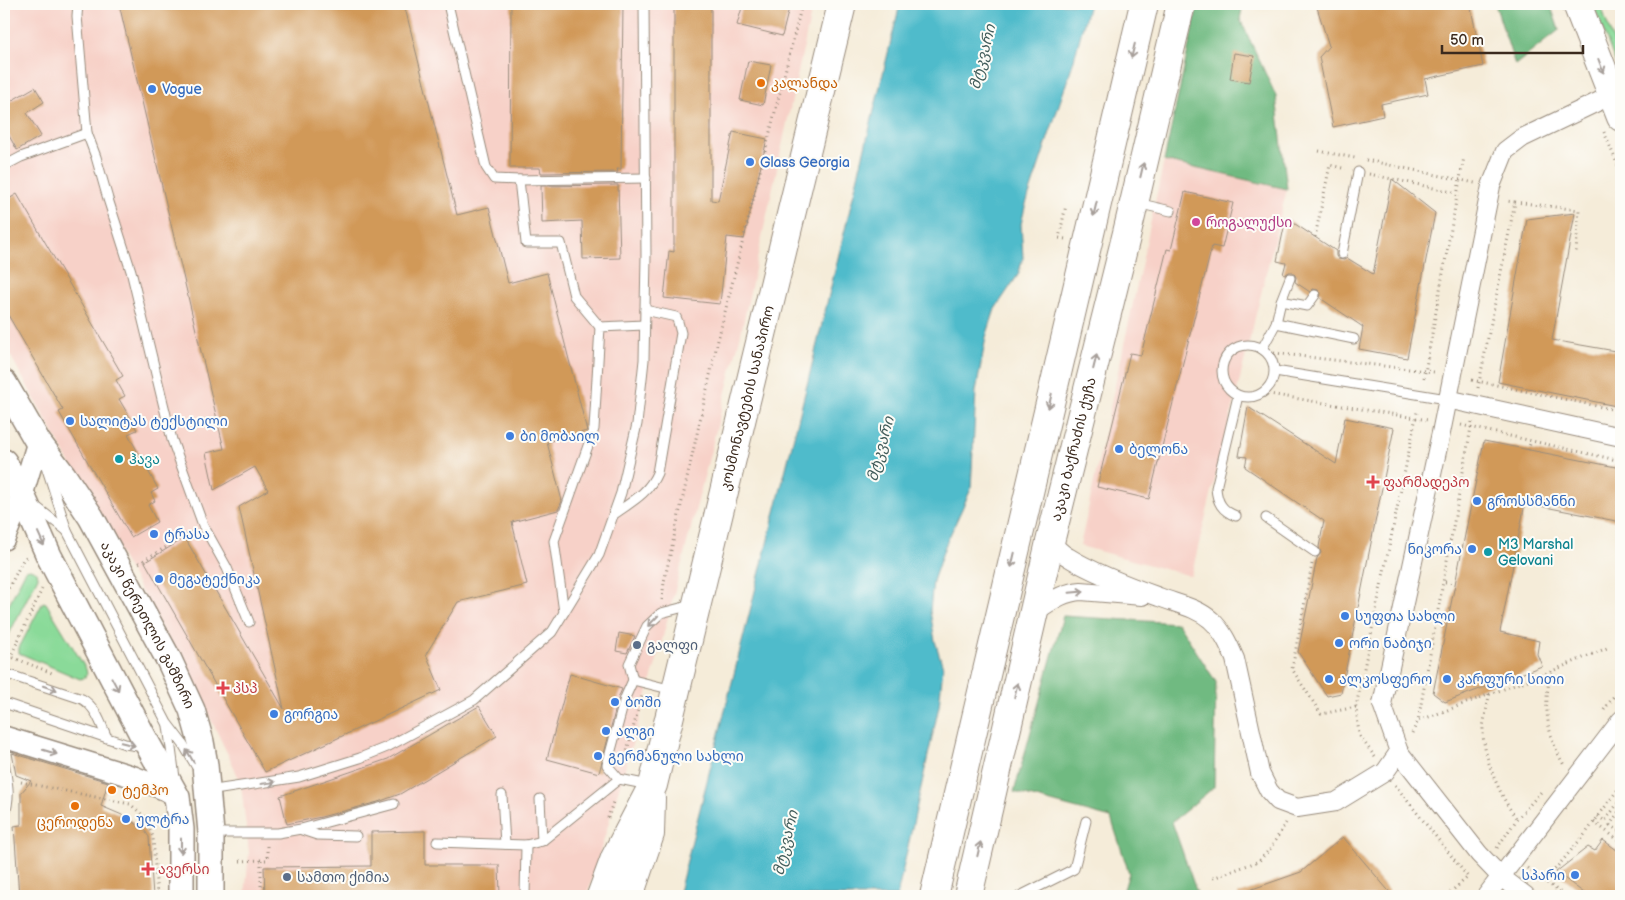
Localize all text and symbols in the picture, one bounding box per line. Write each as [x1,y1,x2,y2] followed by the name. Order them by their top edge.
[966,21,1001,91] water label: მტკვარი
[1442,22,1584,54] scale bar
[1450,31,1484,50] text: 50 m
[1128,43,1137,59] one-way arrow
[1597,57,1606,73] one-way arrow
[771,75,838,92] place label: კალანდა
[755,77,767,89] marker: კალანდა
[162,81,202,98] place label: Vogue
[146,83,158,95] marker: Vogue
[760,154,850,171] place label: Glass Georgia
[744,156,756,168] marker: Glass Georgia
[1138,163,1147,179] one-way arrow
[1090,201,1099,217] one-way arrow
[1206,214,1292,231] place label: როგალუქსი
[1190,216,1202,228] marker: როგალუქსი
[716,304,777,492] street label: კოსმონავტების სანაპირო
[1091,355,1100,371] one-way arrow
[1047,376,1099,523] street label: აკაკი ბაქრაძის ქუჩა
[1045,393,1054,409] one-way arrow
[80,413,228,430] place label: სალიტას ტექსტილი
[863,413,899,483] water label: მტკვარი
[64,415,76,427] marker: სალიტას ტექსტილი
[520,428,599,445] place label: ბი მობაილ
[504,430,516,442] marker: ბი მობაილ
[1129,441,1188,458] place label: ბელონა
[1113,443,1125,455] marker: ბელონა
[129,451,160,468] place label: ჰავა
[113,453,125,465] marker: ჰავა
[1383,474,1469,491] place label: ფარმადეპო
[1367,476,1379,488] marker: ფარმადეპო
[1487,493,1576,510] place label: გროსსმანნი
[1471,495,1483,507] marker: გროსსმანნი
[164,526,210,543] place label: ტრასა
[148,528,160,540] marker: ტრასა
[36,531,46,546] one-way arrow
[1498,536,1573,569] place label: M3 Marshal Gelovani
[97,538,199,711] street label: აკაკი წერეთლის გამზირი
[1407,541,1462,558] place label: ნიკორა
[1466,543,1478,555] marker: ნიკორა
[1482,546,1494,558] marker: M3 Marshal Gelovani
[1008,551,1017,567] one-way arrow
[169,571,261,588] place label: მეგატექნიკა
[153,573,165,585] marker: მეგატექნიკა
[1068,587,1084,597] one-way arrow
[1355,608,1455,625] place label: სუფთა სახლი
[1339,610,1351,622] marker: სუფთა სახლი
[647,615,659,627] one-way arrow
[1349,635,1432,652] place label: ორი ნაბიჯი
[647,637,698,654] place label: გალფი
[1333,637,1345,649] marker: ორი ნაბიჯი
[631,639,643,651] marker: გალფი
[1339,671,1432,688] place label: ალკოსფერო
[1457,671,1564,688] place label: კარფური სითი
[1323,673,1335,685] marker: ალკოსფერო
[1441,673,1453,685] marker: კარფური სითი
[111,676,121,690] one-way arrow
[233,680,258,697] place label: პსპ
[217,682,229,694] marker: პსპ
[1012,683,1021,699] one-way arrow
[42,684,57,693] one-way arrow
[625,694,661,711] place label: ბოში
[609,696,621,708] marker: ბოში
[284,706,338,723] place label: გორგია
[268,708,280,720] marker: გორგია
[616,723,655,740] place label: ალგი
[600,725,612,737] marker: ალგი
[120,740,136,749] one-way arrow
[42,747,58,757] one-way arrow
[608,748,744,765] place label: გერმანული სახლი
[184,749,194,763] one-way arrow
[592,750,604,762] marker: გერმანული სახლი
[260,777,276,787] one-way arrow
[122,782,169,799] place label: ტემპო
[106,784,118,796] marker: ტემპო
[69,800,81,812] marker: ცეროდენა
[769,807,803,877] water label: მტკვარი
[136,811,189,828] place label: ულტრა
[120,813,132,825] marker: ულტრა
[37,814,113,831] place label: ცეროდენა
[176,837,186,853] one-way arrow
[975,841,984,857] one-way arrow
[158,861,210,878] place label: ავერსი
[142,863,154,875] marker: ავერსი
[1522,867,1565,884] place label: სპარი
[297,869,389,886] place label: სამთო ქიმია
[1569,869,1581,881] marker: სპარი
[281,871,293,883] marker: სამთო ქიმია

